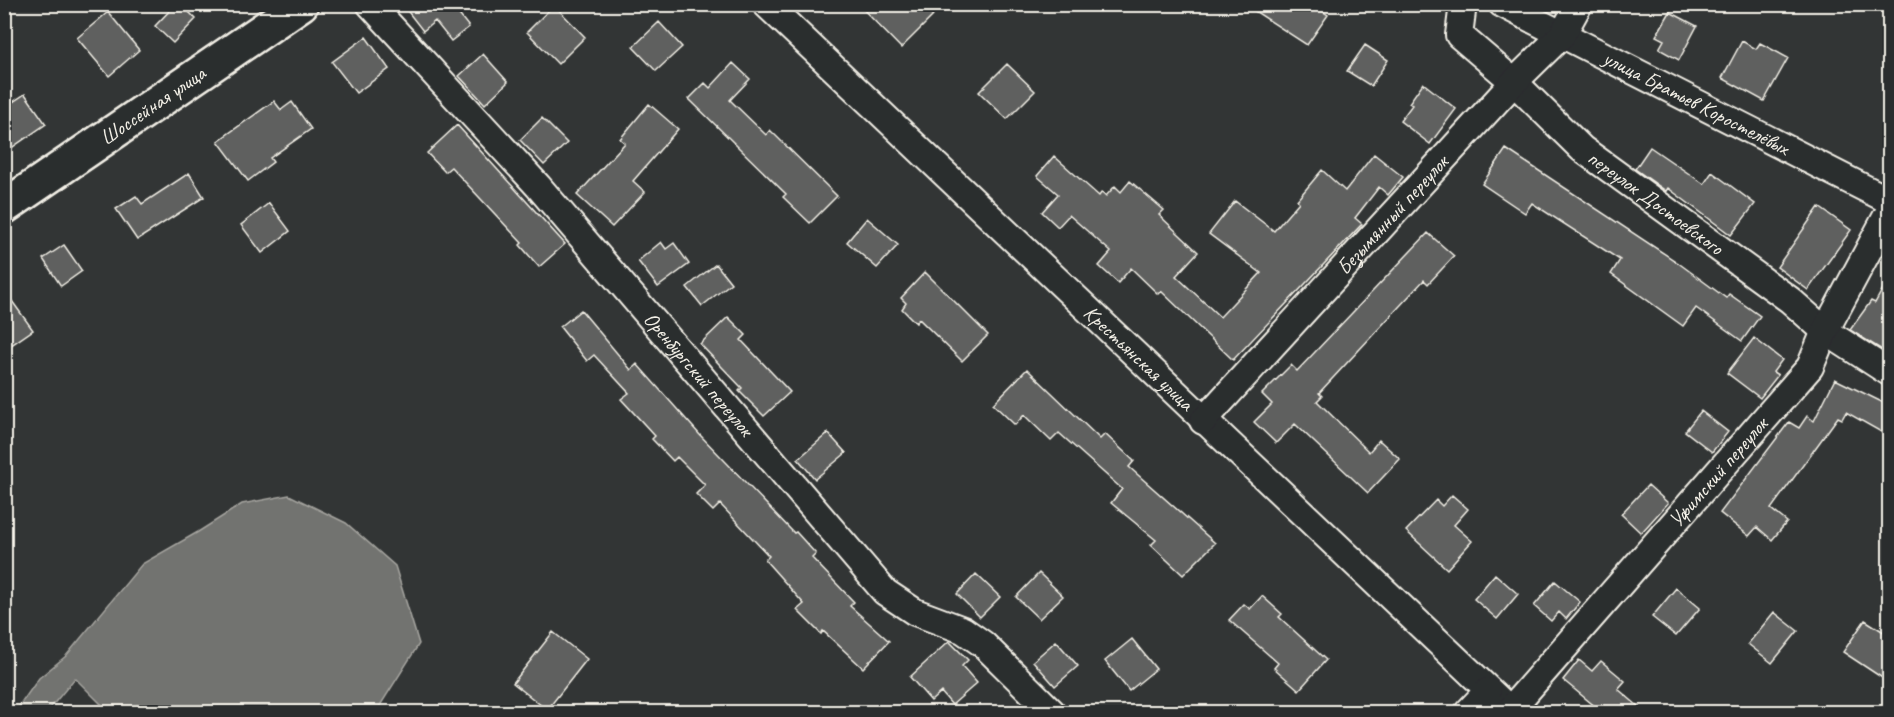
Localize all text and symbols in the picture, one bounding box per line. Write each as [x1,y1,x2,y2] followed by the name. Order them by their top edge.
[1597,44,1795,161] street label: улица Братьев Коростелёвых
[95,59,212,151] street label: Шоссейная улица
[1583,144,1730,261] street label: переулок Достоевского
[1331,148,1455,280] street label: Безымянный переулок
[1078,300,1201,417] street label: Крестьянская улица
[638,306,761,443] street label: Оренбургский переулок
[1663,410,1775,533] street label: Уфимский переулок

